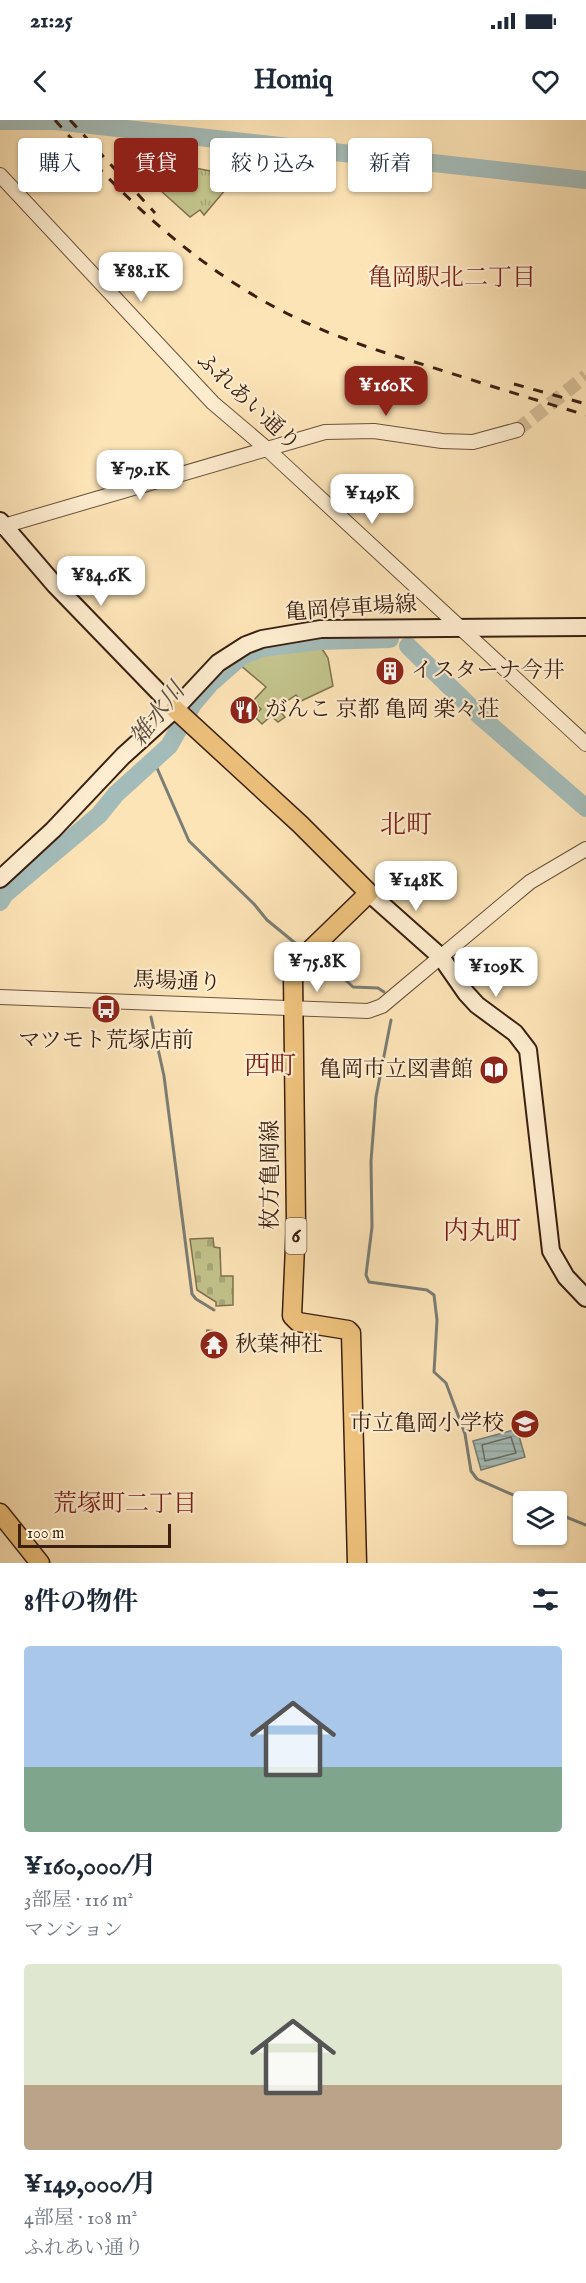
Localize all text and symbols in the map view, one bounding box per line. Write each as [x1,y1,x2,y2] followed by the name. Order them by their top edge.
[30,7,73,35] text: 21:25
[254,64,332,98] text: Homiq
[24,65,57,98] icon: back
[529,65,562,98] icon: heart
[18,138,102,192] chip: 購入
[114,138,198,192] chip: 賃貸
[210,138,336,192] chip: 絞り込み
[348,138,432,192] chip: 新着
[92,252,190,303] pin: ¥88.1K
[113,259,169,284] text: ¥88.1K
[368,263,536,294] district label: 亀岡駅北二丁目
[190,347,306,457] street label: ふれあい通り
[344,366,428,417] pin: ¥160K
[359,373,413,398] text: ¥160K
[91,450,189,501] pin: ¥79.1K
[111,457,169,482] text: ¥79.1K
[330,474,414,525] pin: ¥149K
[344,481,400,506] text: ¥149K
[52,556,150,607] pin: ¥84.6K
[71,563,131,588] text: ¥84.6K
[284,590,418,628] street label: 亀岡停車場線
[374,655,406,687] building icon: イスターナ今井
[411,657,565,685] place label: イスターナ今井
[124,675,194,753] water label: 雑水川
[228,694,260,726] restaurant icon: がんこ 京都 亀岡 楽々荘
[265,696,499,724] place label: がんこ 京都 亀岡 楽々荘
[380,809,432,842] district label: 北町
[374,861,458,912] pin: ¥148K
[389,868,443,893] text: ¥148K
[268,942,366,993] pin: ¥75.8K
[454,947,538,998] pin: ¥109K
[288,949,346,974] text: ¥75.8K
[469,954,523,979] text: ¥109K
[133,966,221,998] street label: 馬場通り
[90,993,122,1025] bus stop icon: マツモト荒塚店前
[18,1027,194,1055] place label: マツモト荒塚店前
[244,1050,296,1083] district label: 西町
[478,1054,510,1086] library icon: 亀岡市立図書館
[319,1056,473,1084] place label: 亀岡市立図書館
[257,1120,285,1230] street label: 枚方亀岡線
[443,1215,521,1248] district label: 内丸町
[286,1218,306,1254] road number: 6
[198,1329,230,1361] temple icon: 秋葉神社
[235,1331,323,1359] place label: 秋葉神社
[509,1408,541,1440] school or university icon: 市立亀岡小学校
[350,1410,504,1438] place label: 市立亀岡小学校
[53,1489,197,1520] district label: 荒塚町二丁目
[513,1491,567,1545] map controls
[513,1491,567,1545] button: layers
[18,1521,171,1548] scale bar
[27,1524,64,1544] text: 100 m
[529,1583,562,1616] icon: filters
[24,1586,138,1619] text: 8件の物件
[239,1685,347,1793] icon: home
[24,1850,156,1883] text: ¥160,000/月
[24,1888,133,1913] text: 3部屋 · 116 m²
[24,1918,123,1943] text: マンション
[239,2003,347,2111] icon: home
[24,2168,157,2201] text: ¥149,000/月
[24,2206,137,2231] text: 4部屋 · 108 m²
[24,2236,144,2261] text: ふれあい通り

